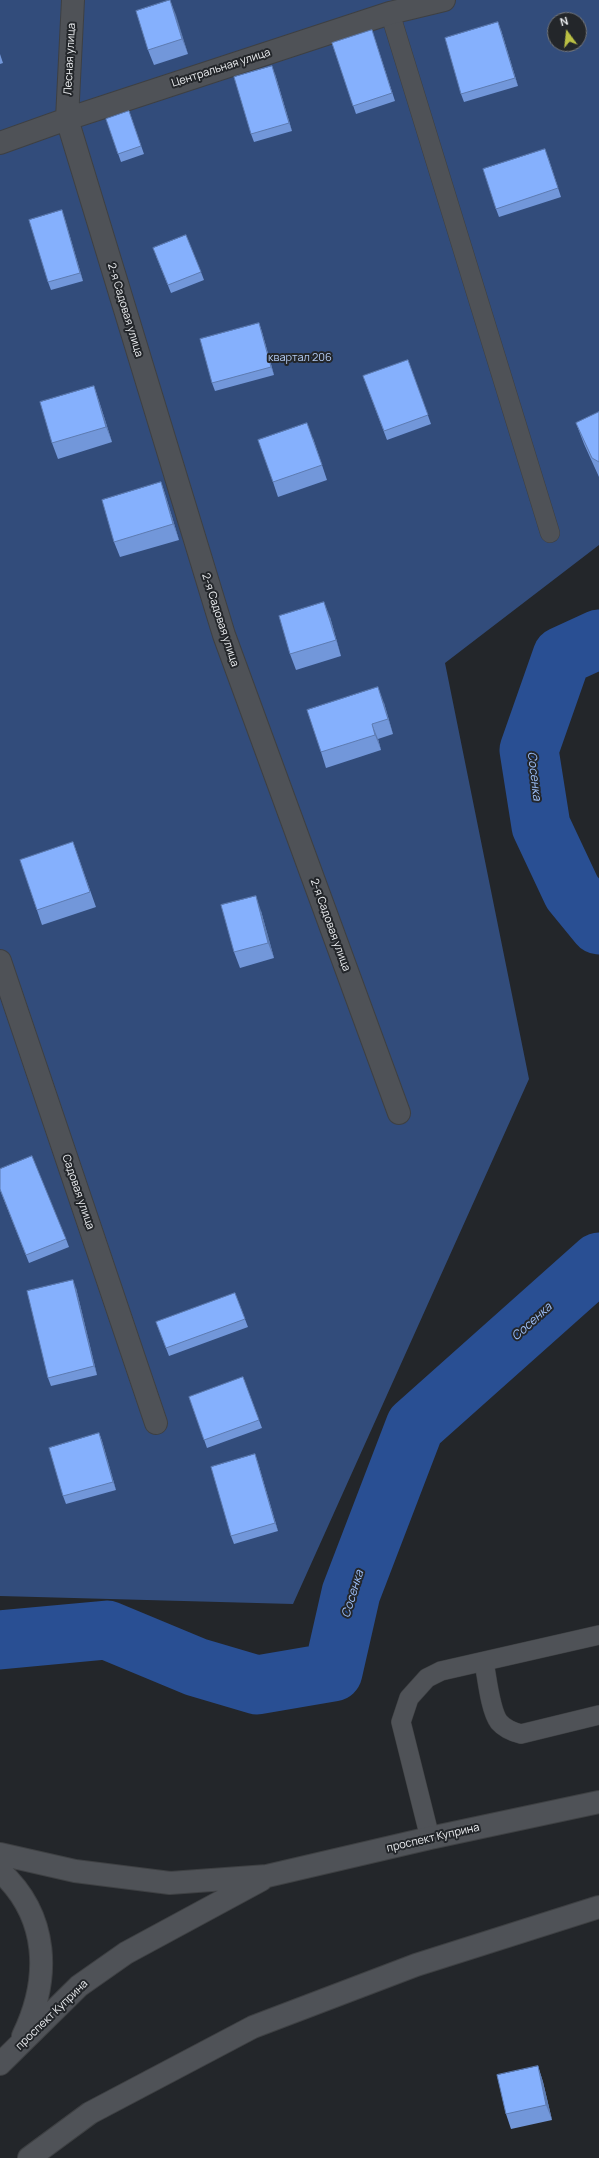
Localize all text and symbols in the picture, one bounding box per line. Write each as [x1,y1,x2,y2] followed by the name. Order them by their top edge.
[547,12,587,52] north arrow
[558,13,570,29] text: N
[62,23,78,95] street label: Лесная улица
[170,46,272,90] street label: Центральная улица
[104,261,146,359] street label: 2-я Садовая улица
[268,351,332,365] park label: квартал 206
[199,572,241,668] street label: 2-я Садовая улица
[524,751,544,801] water label: Сосенка
[307,877,353,973] street label: 2-я Садовая улица
[59,1153,97,1231] street label: Садовая улица
[509,1300,555,1344] water label: Сосенка
[339,1568,367,1620] water label: Сосенка
[385,1821,481,1855] street label: проспект Куприна
[13,1977,91,2053] street label: проспект Куприна

